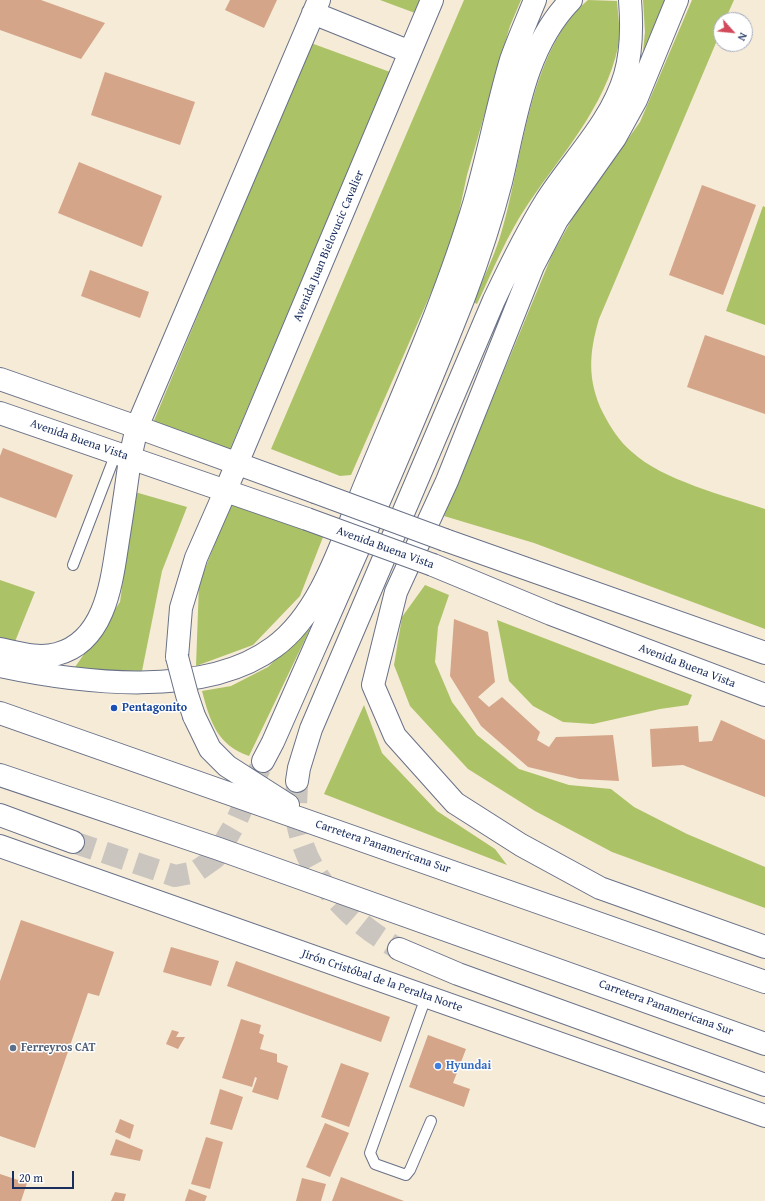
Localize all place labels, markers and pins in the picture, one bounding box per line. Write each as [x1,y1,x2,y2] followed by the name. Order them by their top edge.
[122,701,187,715] place label: Pentagonito
[109,703,119,713] marker: Pentagonito
[21,1041,96,1055] place label: Ferreyros CAT
[8,1043,18,1053] marker: Ferreyros CAT
[446,1059,491,1073] place label: Hyundai
[433,1061,443,1071] marker: Hyundai

